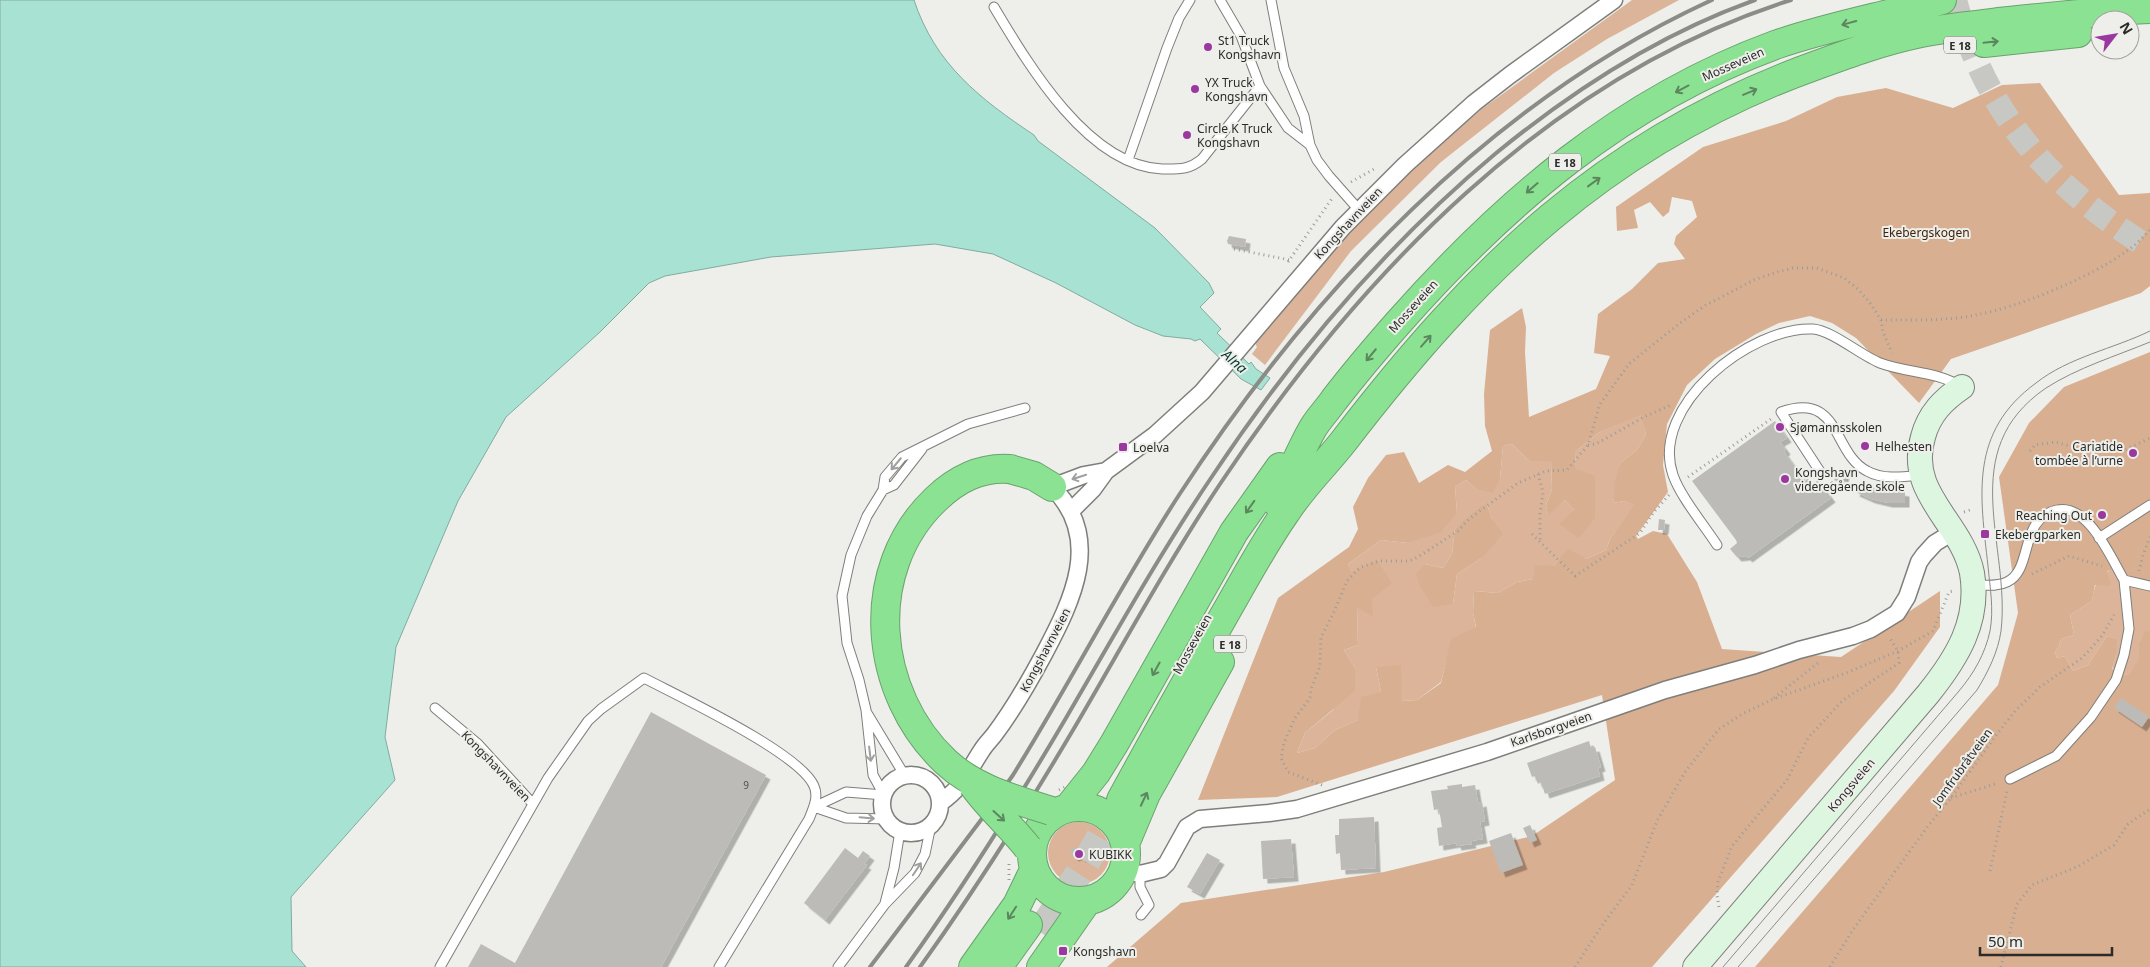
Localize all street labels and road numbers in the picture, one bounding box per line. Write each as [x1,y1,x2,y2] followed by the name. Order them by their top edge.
[1944,36,1976,54] road number: E 18
[1699,43,1767,85] street label: Mosseveien
[1549,154,1581,170] road number: E 18
[1310,183,1386,263] street label: Kongshavnveien
[1384,276,1442,336] street label: Mosseveien
[1016,605,1074,695] street label: Kongshavnveien
[1168,611,1216,677] street label: Mosseveien
[1214,636,1246,652] road number: E 18
[1508,707,1594,751] street label: Karlsborgveien
[1928,725,1996,810] street label: Jomfrubråtveien
[458,727,534,805] street label: Kongshavnveien
[1823,754,1879,816] street label: Kongsveien

